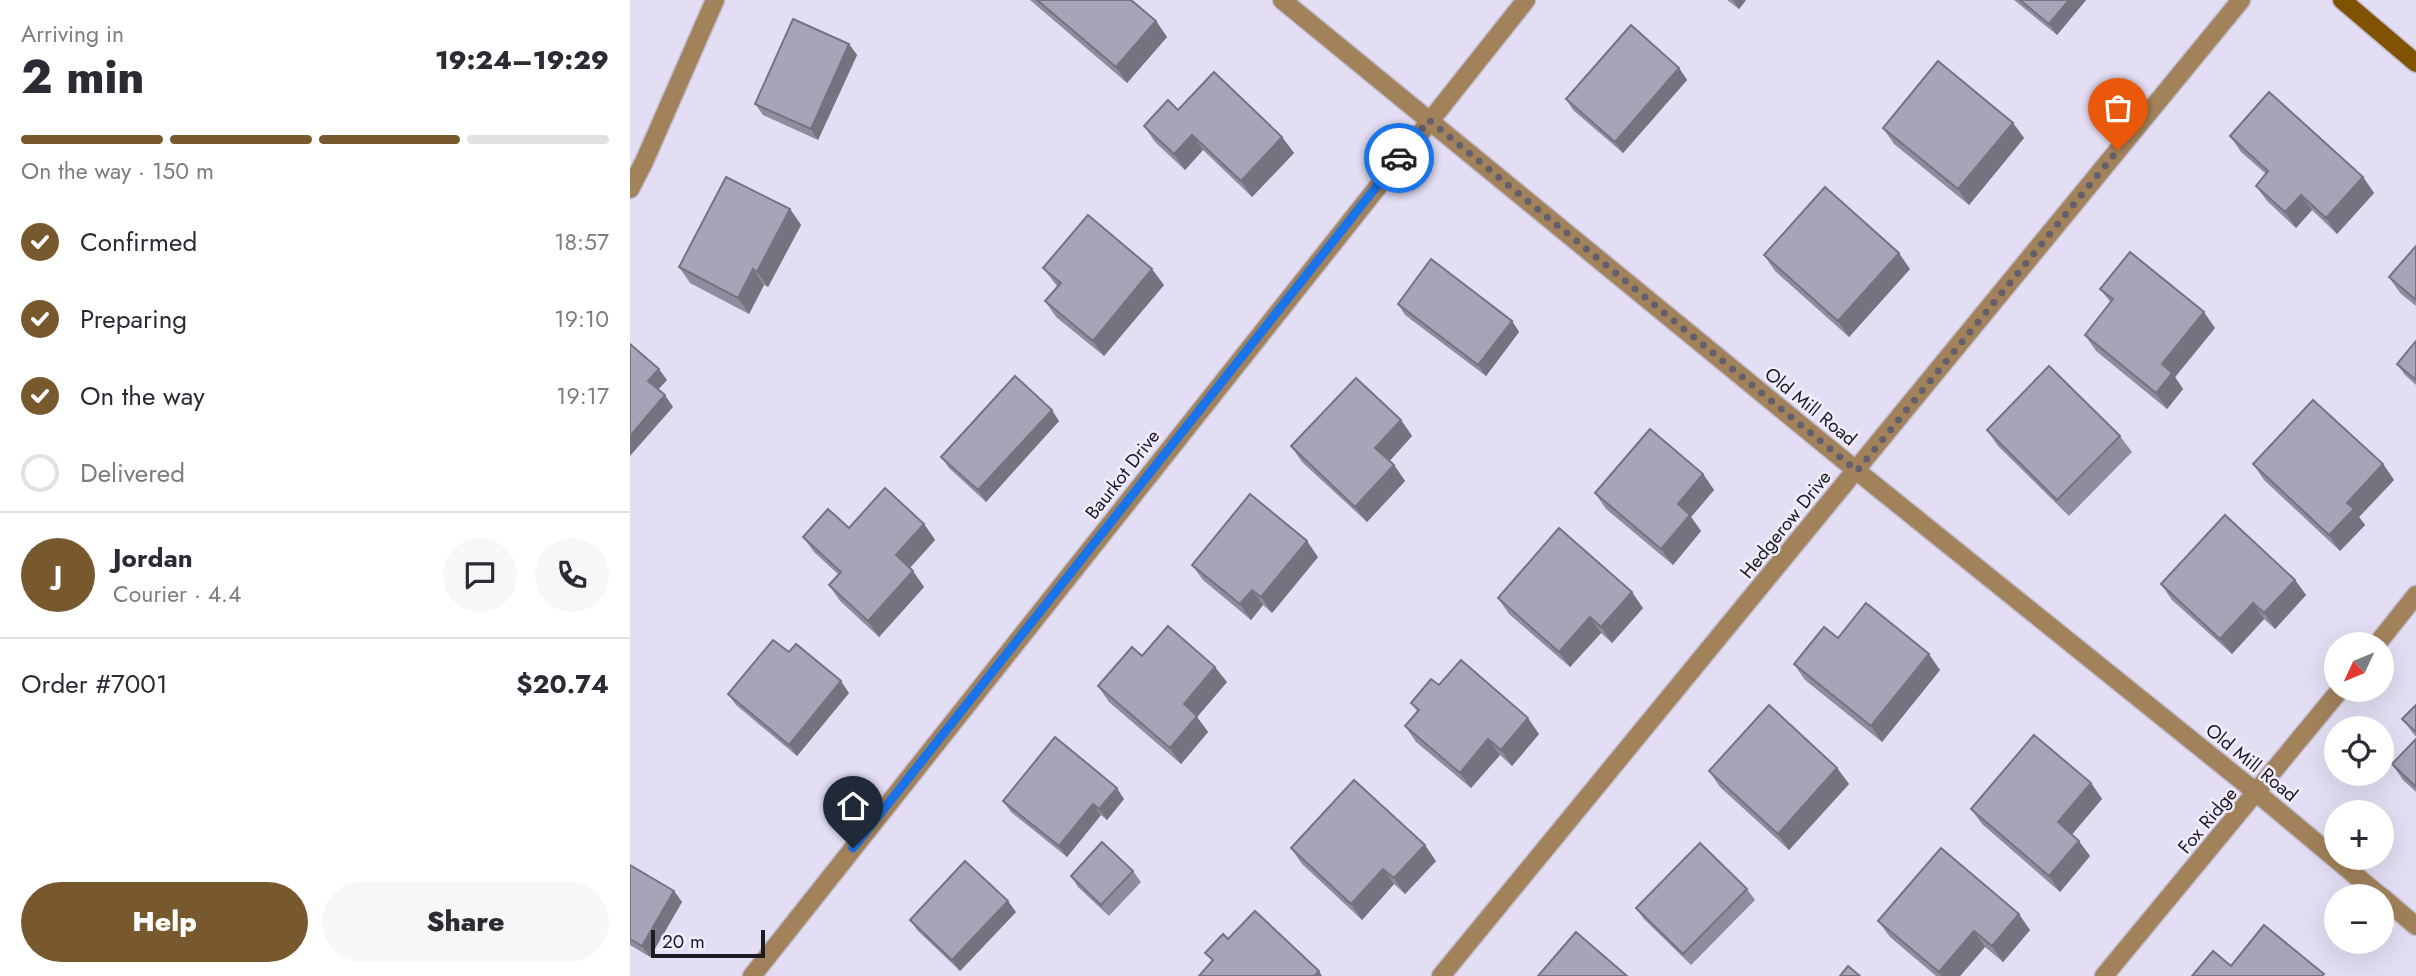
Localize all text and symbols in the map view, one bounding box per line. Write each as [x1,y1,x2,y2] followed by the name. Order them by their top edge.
[21,17,124,51] text: Arriving in
[435,41,609,79] text: 19:24–19:29
[21,44,145,110] text: 2 min
[2088,78,2148,150] pin
[2099,89,2137,127] icon: bag
[1364,123,1434,193] courier
[1380,139,1418,177] icon: car
[21,154,214,188] text: On the way · 150 m
[21,223,59,261] icon: check
[80,223,197,261] text: Confirmed
[554,225,609,259] text: 18:57
[21,300,59,338] icon: check
[80,300,187,338] text: Preparing
[554,302,609,336] text: 19:10
[1759,361,1863,452] street label: Old Mill Road
[21,377,59,415] icon: check
[80,377,205,415] text: On the way
[556,379,609,413] text: 19:17
[1079,424,1166,525] street label: Baurkot Drive
[80,454,185,492] text: Delivered
[1733,464,1838,584] street label: Hedgerow Drive
[443,538,517,612] button: chat
[535,538,609,612] button: phone
[113,539,193,577] text: Jordan
[54,556,62,594] text: J
[113,577,241,611] text: Courier · 4.4
[2324,632,2394,702] north arrow
[2324,632,2394,954] map controls
[21,665,168,703] text: Order #7001
[516,665,609,703] text: $20.74
[2324,716,2394,786] button: locate
[2200,717,2304,808] street label: Old Mill Road
[823,776,883,848] pin
[2171,781,2243,860] street label: Fox Ridge
[834,787,872,825] icon: home
[2324,800,2394,870] button: +
[21,882,308,962] button: Help
[322,882,609,962] button: Share
[2324,884,2394,954] button: −
[651,927,765,959] scale bar
[662,928,705,955] text: 20 m

